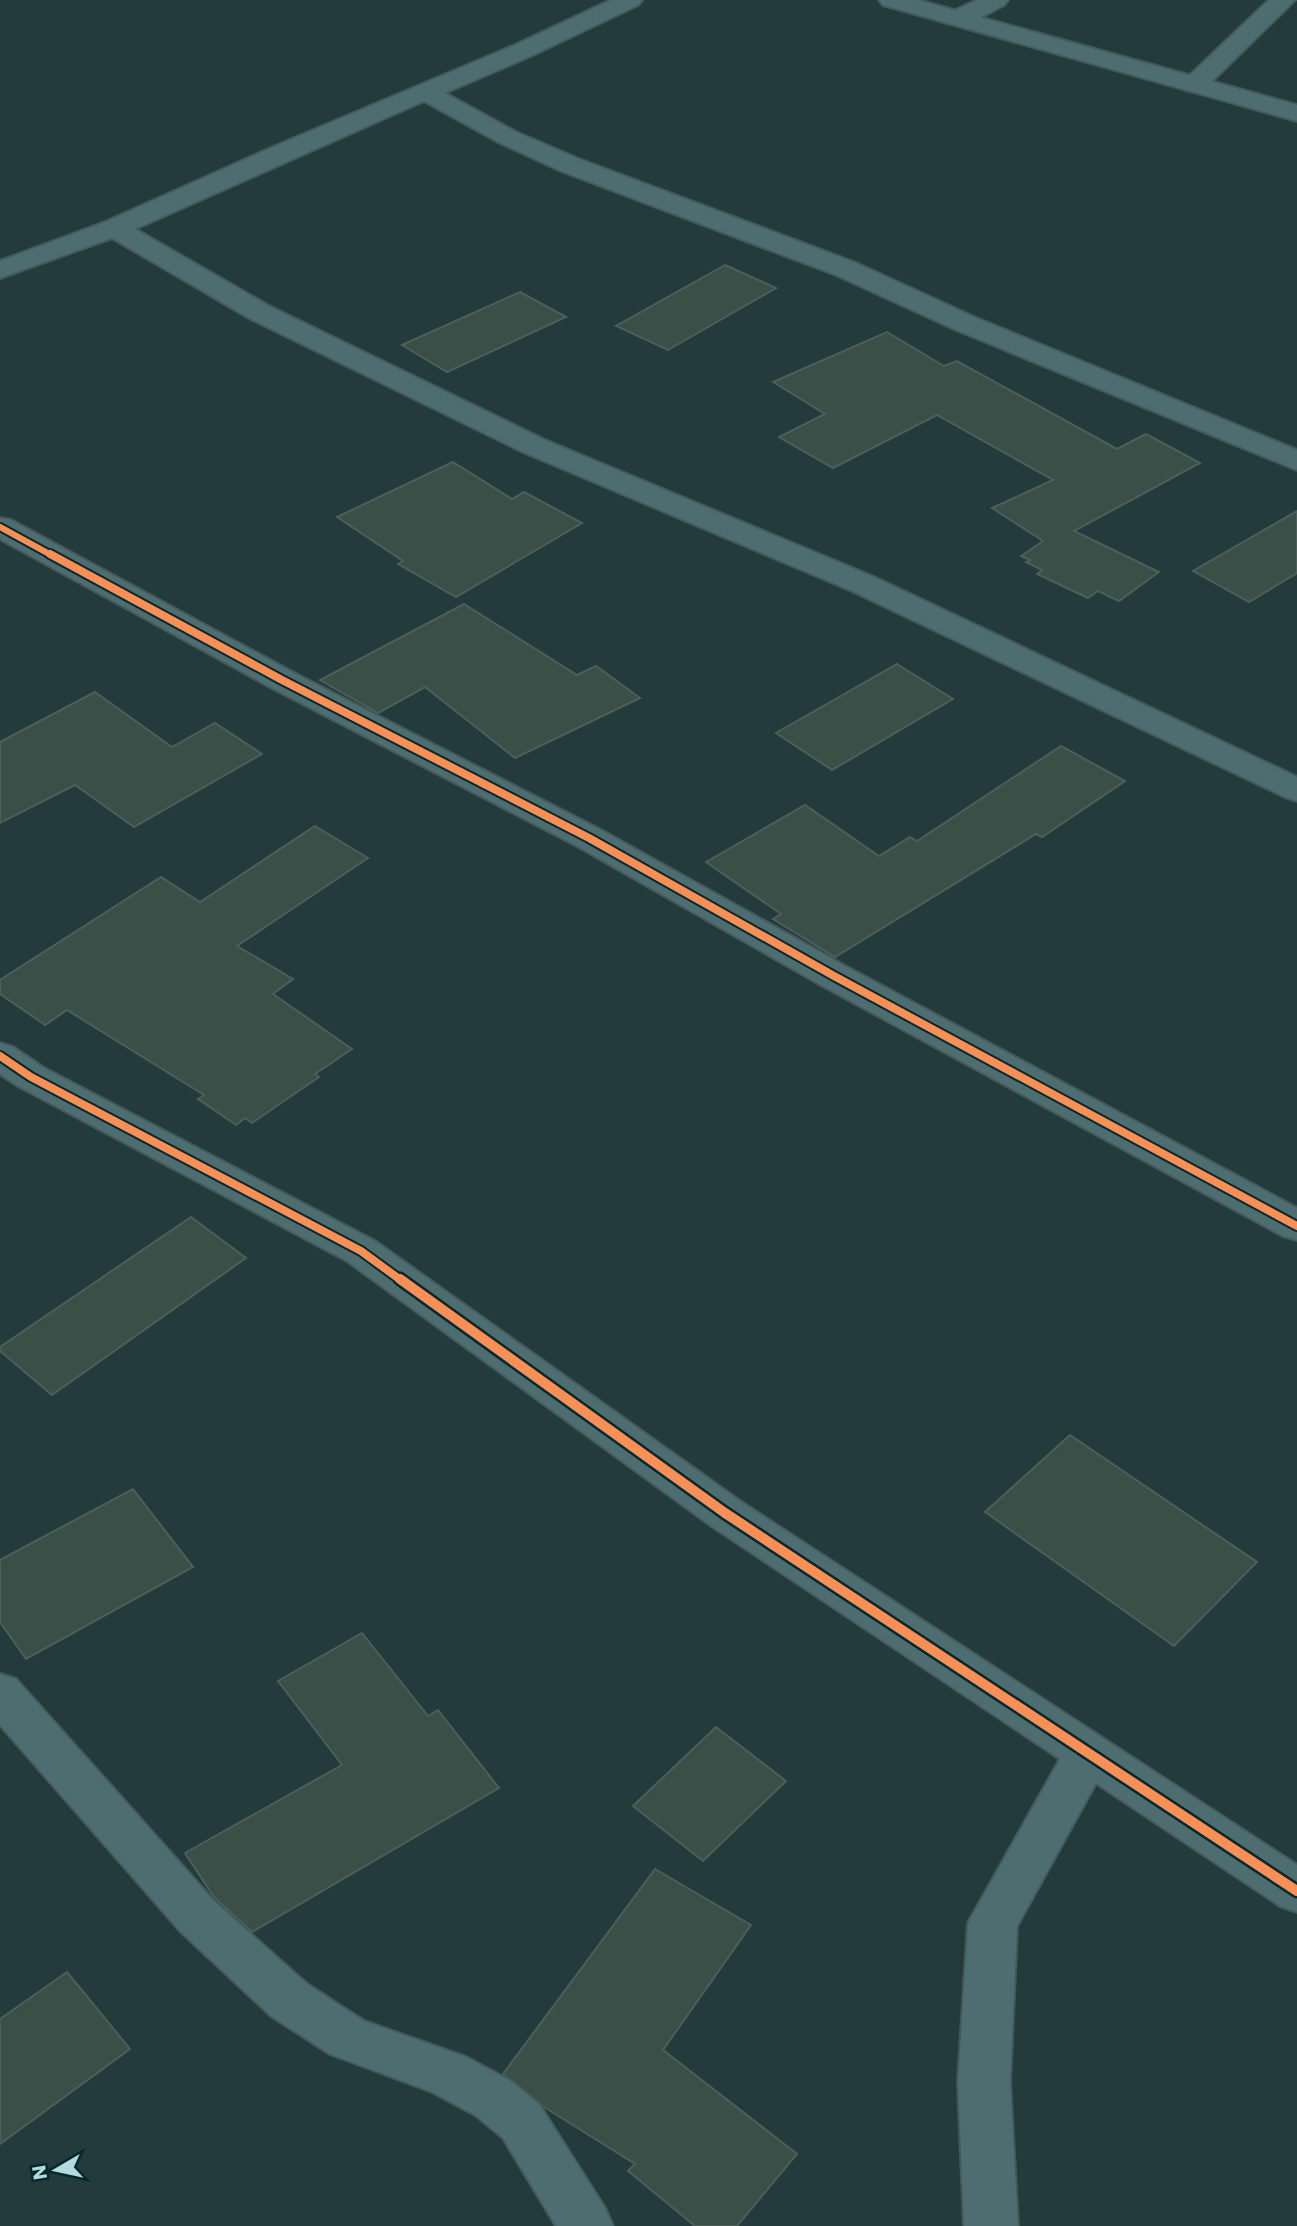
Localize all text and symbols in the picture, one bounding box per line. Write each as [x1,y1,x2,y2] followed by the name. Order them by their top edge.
[21,2135,91,2205] north arrow
[25,2163,54,2182] text: N

